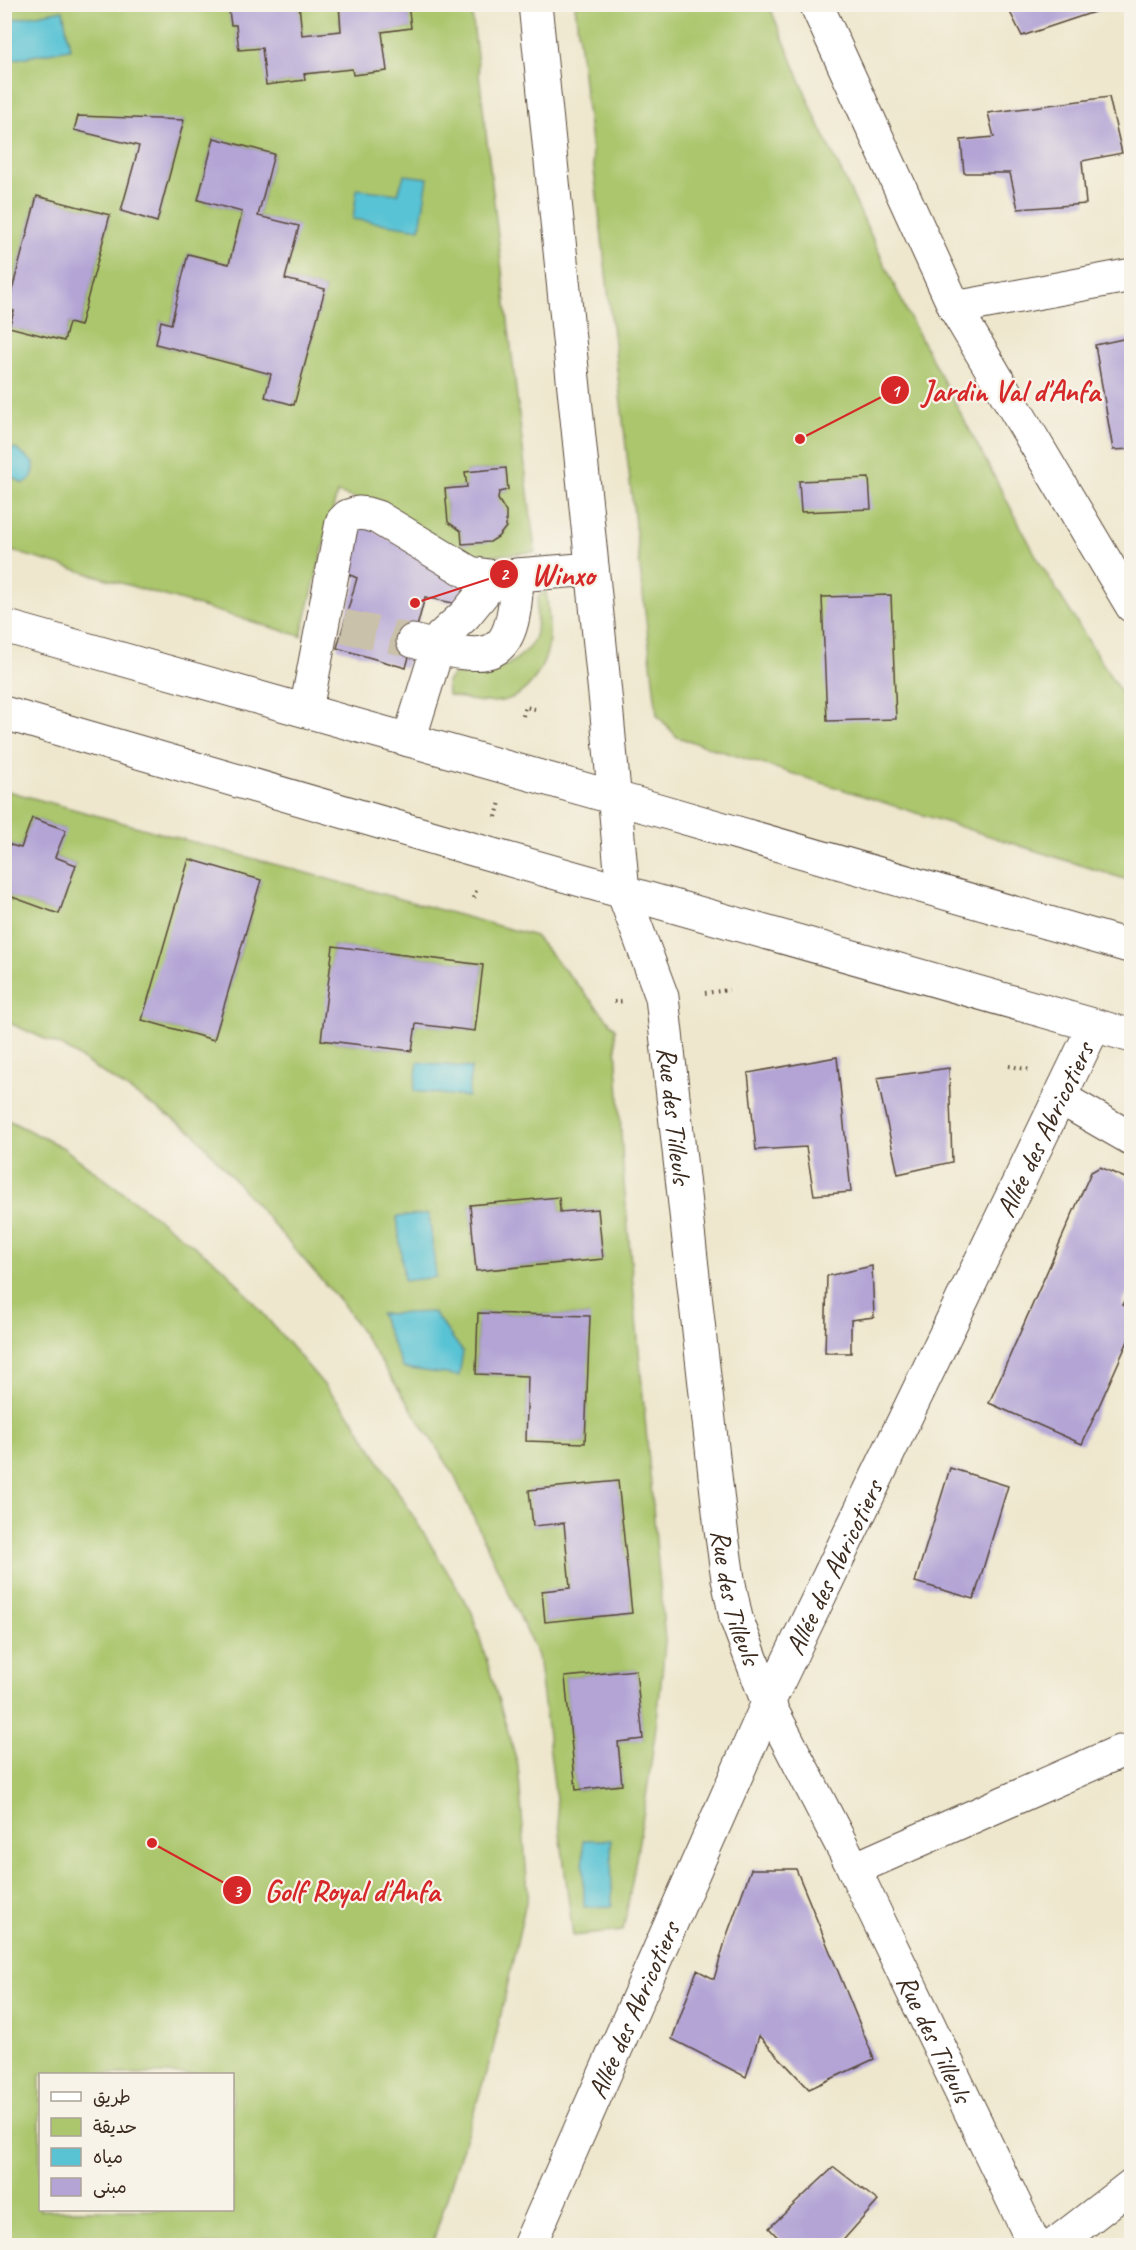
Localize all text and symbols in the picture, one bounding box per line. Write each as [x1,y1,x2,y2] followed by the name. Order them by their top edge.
[880,366,1112,414] callout: Jardin Val d'Anfa
[920,372,1103,410] text: Jardin Val d'Anfa
[891,380,901,402] text: 1
[489,550,607,598] callout: Winxo
[531,556,598,594] text: Winxo
[500,563,510,585] text: 2
[988,1034,1103,1223] street label: Allée des Abricotiers
[650,1045,700,1188] street label: Rue des Tilleuls
[777,1472,892,1660] street label: Allée des Abricotiers
[703,1527,770,1672] street label: Rue des Tilleuls
[222,1866,452,1914] callout: Golf Royal d'Anfa
[264,1872,442,1910] text: Golf Royal d'Anfa
[233,1880,243,1902] text: 3
[579,1914,689,2104] street label: Allée des Abricotiers
[889,1968,982,2110] street label: Rue des Tilleuls
[39,2073,234,2211] legend
[93,2086,131,2108] text: طريق
[93,2116,137,2138] text: حديقة
[93,2146,123,2168] text: مياه
[93,2176,127,2198] text: مبنى

